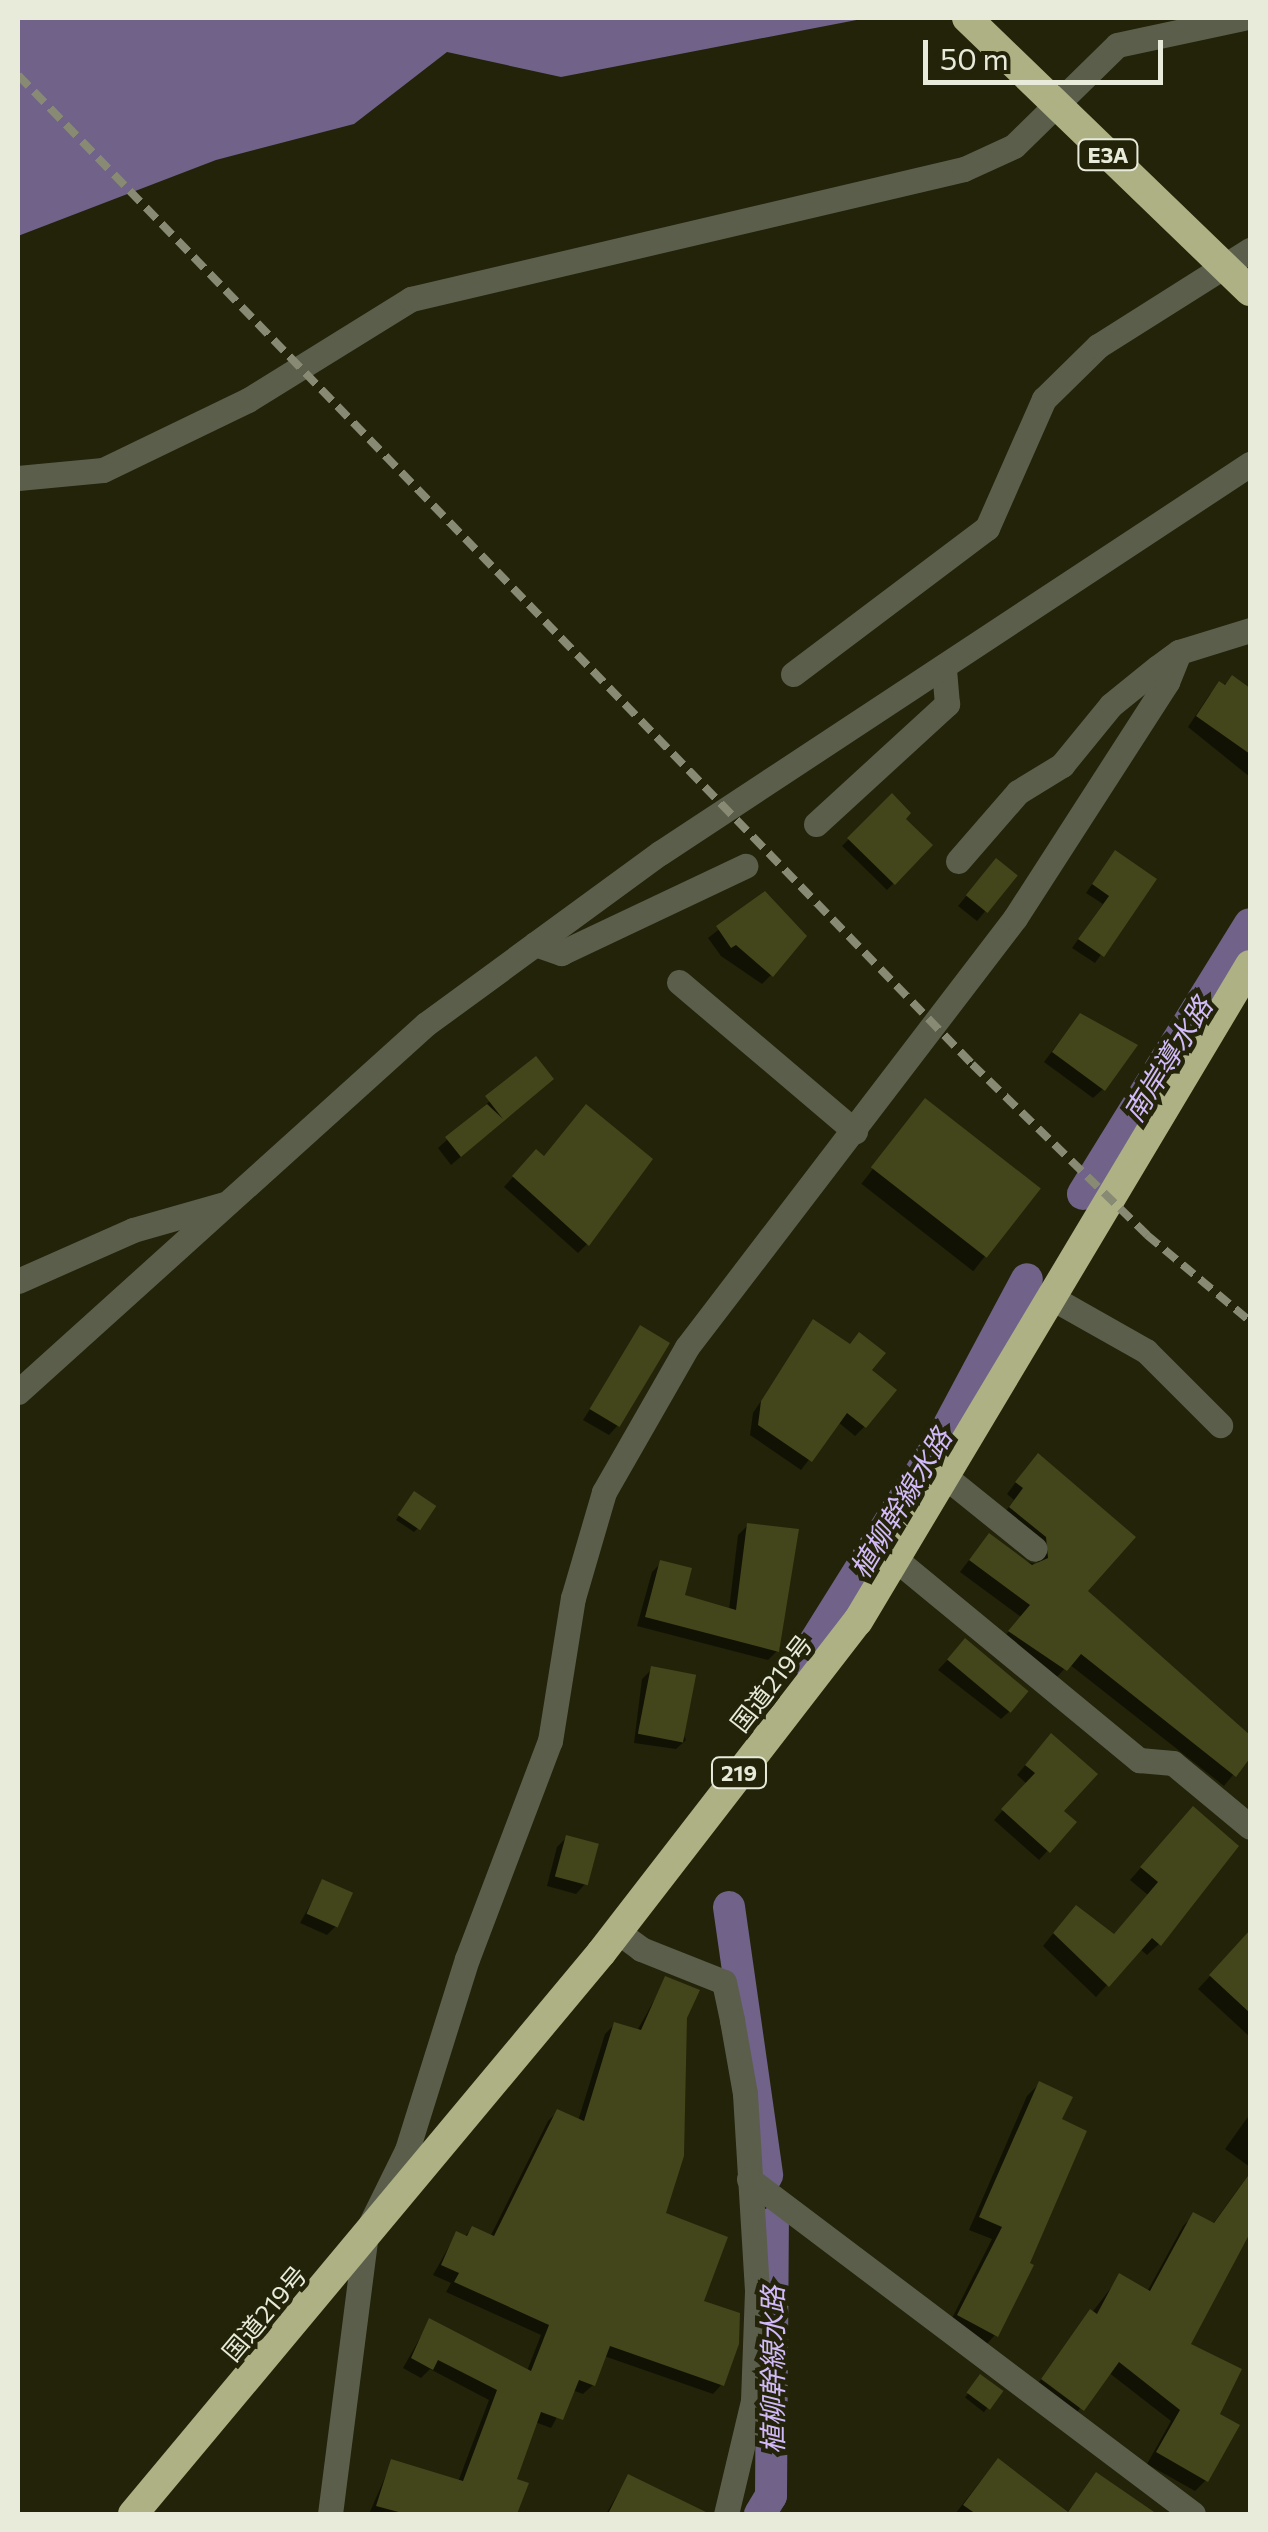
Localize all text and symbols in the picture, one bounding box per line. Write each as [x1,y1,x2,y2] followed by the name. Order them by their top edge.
[928,20,1168,82] scale bar
[940,39,1009,76] text: 50 m
[1076,138,1140,172] road number: E3A
[1116,991,1218,1127] water label: 南岸導水路
[842,1422,958,1584] water label: 植柳幹線水路
[724,1629,818,1737] street label: 国道219号
[709,1756,769,1790] road number: 219
[216,2259,312,2367] street label: 国道219号
[755,2286,789,2454] water label: 植柳幹線水路

